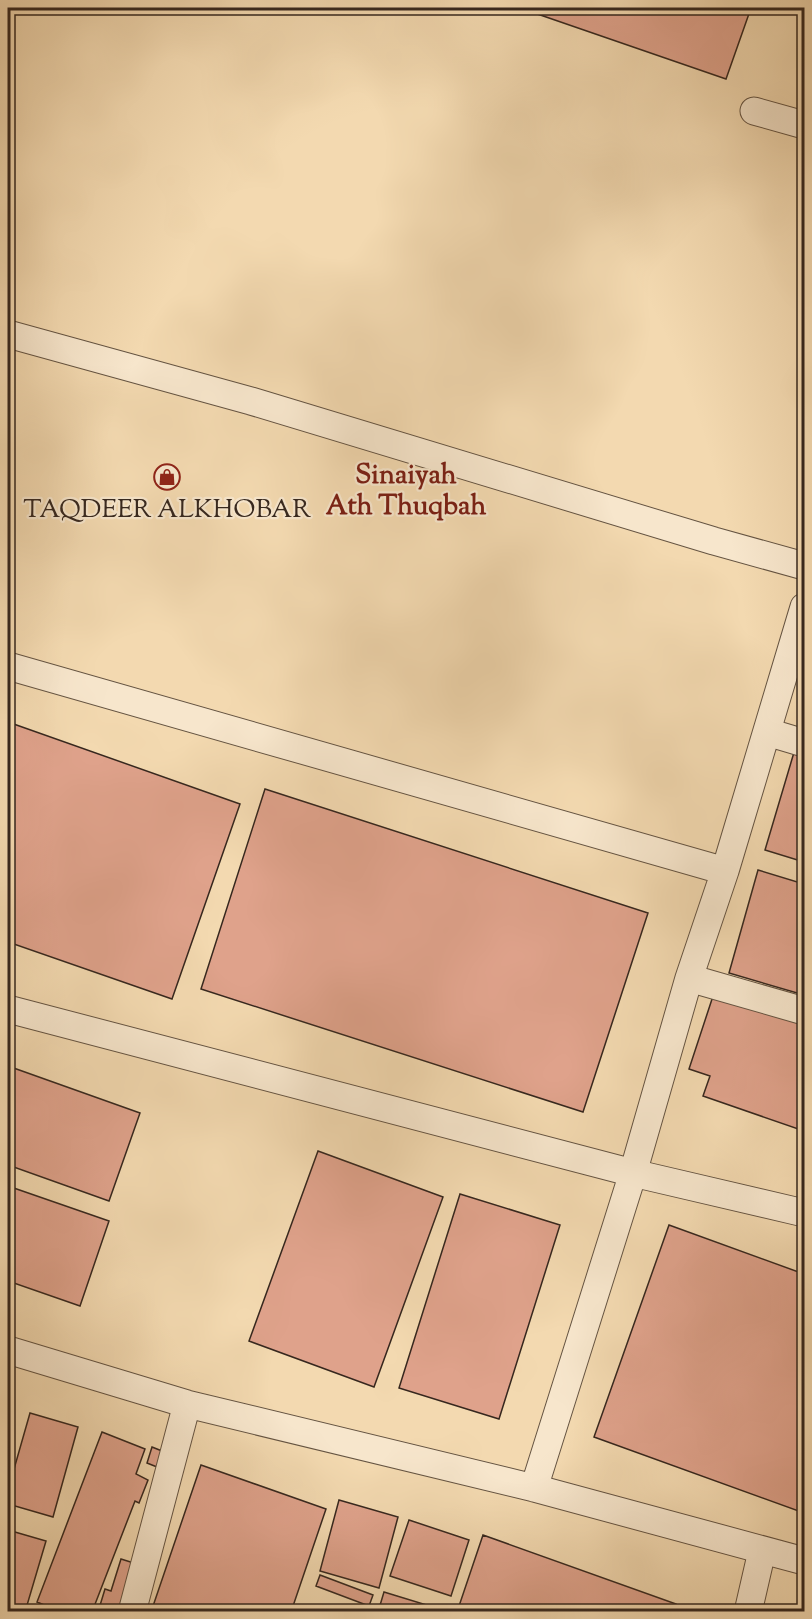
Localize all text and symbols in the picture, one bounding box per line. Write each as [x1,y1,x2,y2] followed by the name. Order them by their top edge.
[326,457,486,527] district label: Sinaiyah Ath Thuqbah
[152,462,182,492] shop icon: TAQDEER ALKHOBAR
[23,492,311,529] place label: TAQDEER ALKHOBAR

